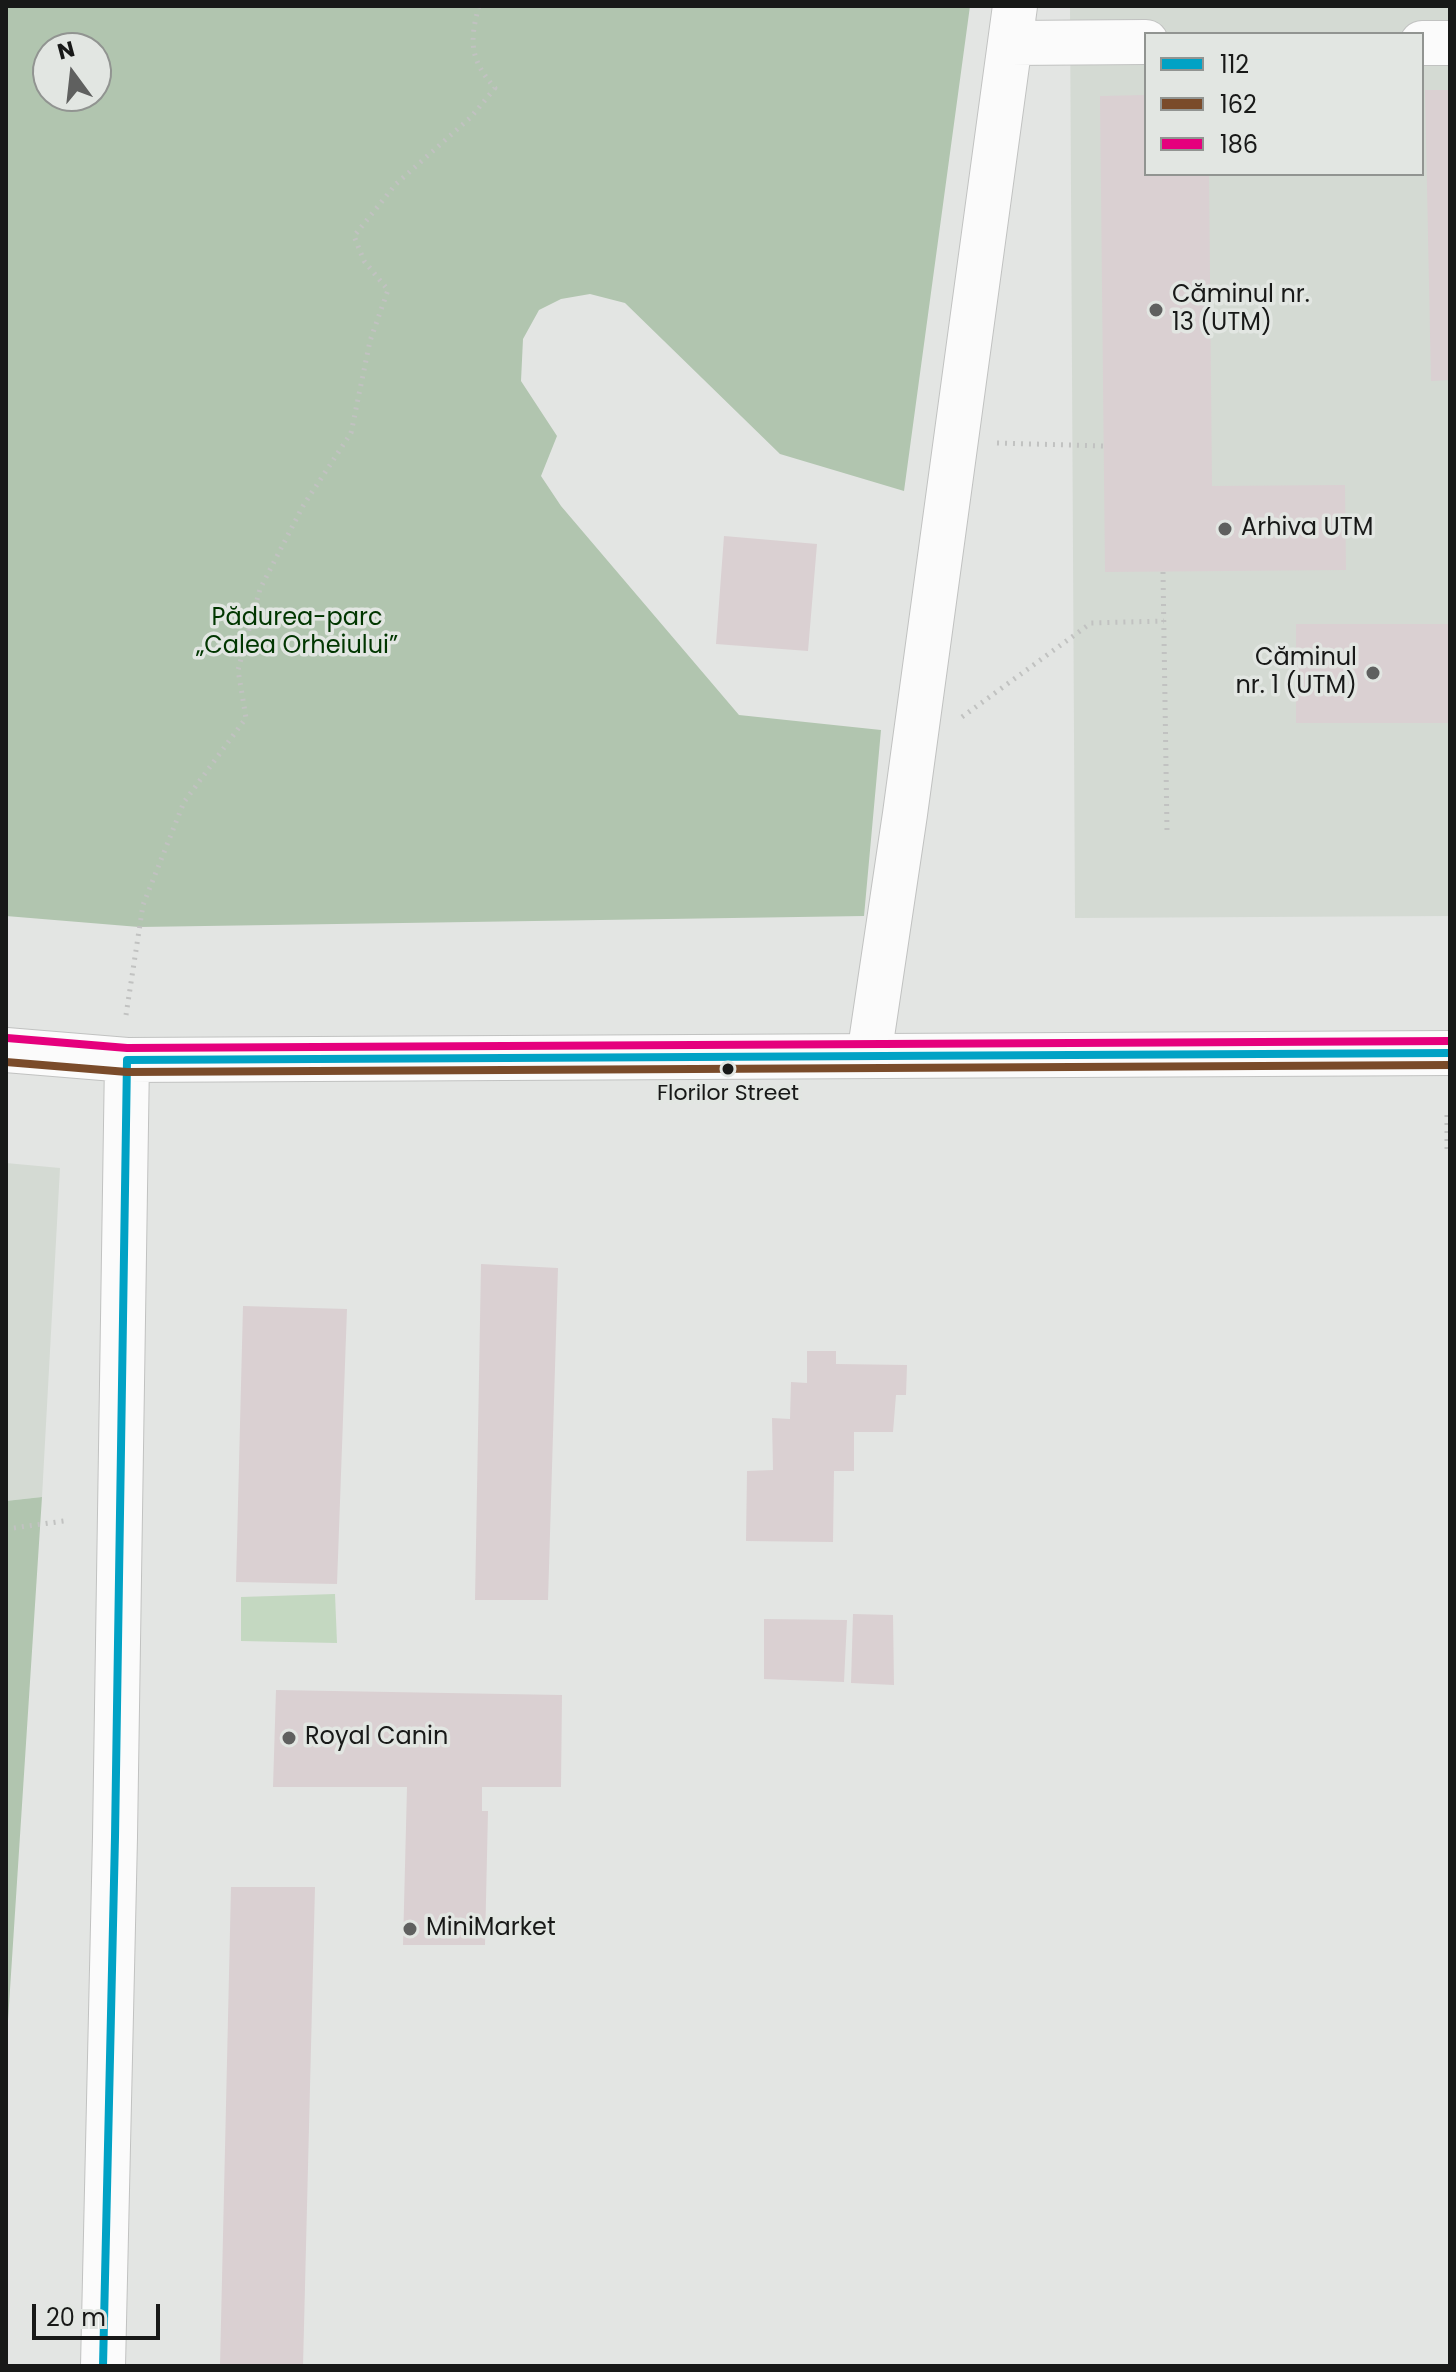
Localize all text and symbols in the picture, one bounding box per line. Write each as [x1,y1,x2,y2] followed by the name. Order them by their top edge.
[32,32,112,112] north arrow
[1144,32,1424,176] legend
[54,33,78,67] text: N
[1220,48,1249,81] text: 112
[1220,88,1257,121] text: 162
[1220,128,1258,161] text: 186
[1172,282,1310,338] place label: Căminul nr. 13 (UTM)
[1147,301,1165,319] marker: Căminul nr. 13 (UTM)
[1241,515,1373,543] place label: Arhiva UTM
[1216,520,1234,538] marker: Arhiva UTM
[196,605,398,661] park label: Pădurea-parc „Calea Orheiului”
[1236,645,1357,701] place label: Căminul nr. 1 (UTM)
[1364,664,1382,682] marker: Căminul nr. 1 (UTM)
[720,1061,736,1077] marker: Florilor Street
[657,1081,799,1107] place label: Florilor Street
[305,1724,448,1752] place label: Royal Canin
[280,1729,298,1747] marker: Royal Canin
[426,1915,556,1943] place label: MiniMarket
[401,1920,419,1938] marker: MiniMarket
[36,2288,164,2338] scale bar
[46,2301,106,2334] text: 20 m

